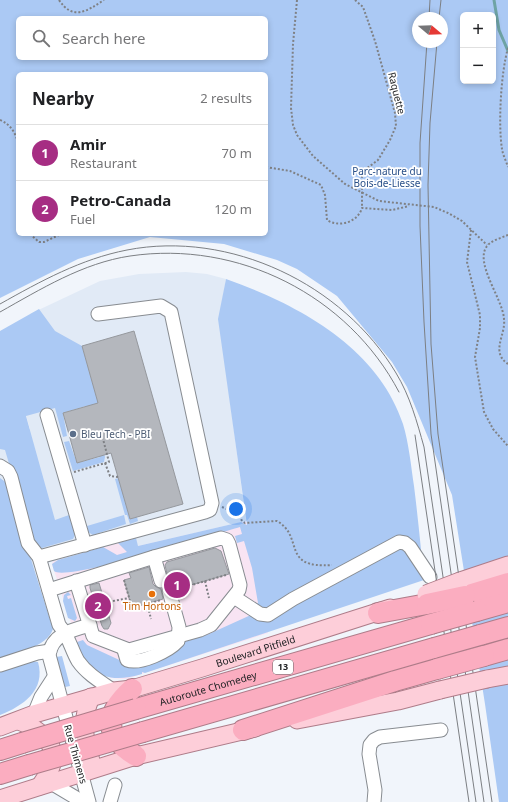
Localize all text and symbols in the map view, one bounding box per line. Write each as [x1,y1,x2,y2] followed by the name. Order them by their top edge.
[412,12,448,48] north arrow
[460,12,496,84] map controls
[460,12,496,48] button: +
[16,16,268,60] search box
[30,27,52,49] icon: search
[62,28,145,48] text: Search here
[460,48,496,84] button: −
[385,71,409,116] street label: Raquette
[32,87,94,110] text: Nearby
[200,89,252,107] text: 2 results
[70,134,106,154] text: Amir
[41,144,49,162] text: 1
[222,144,252,162] text: 70 m
[70,154,137,172] text: Restaurant
[352,164,422,190] park label: Parc-nature du Bois-de-Liesse
[70,190,171,210] text: Petro-Canada
[41,200,49,218] text: 2
[214,200,252,218] text: 120 m
[70,210,95,228] text: Fuel
[81,427,150,441] place label: Bleu Tech - PBI
[68,429,78,439] marker: Bleu Tech - PBI
[226,499,246,519] your location
[164,570,190,600] pin: 1
[147,589,157,599] marker: Tim Hortons
[85,591,111,621] pin: 2
[123,599,181,613] place label: Tim Hortons
[214,632,297,670] street label: Boulevard Pitfield
[273,660,293,674] road number: 13
[158,667,259,709] street label: Autoroute Chomedey
[61,723,91,785] street label: Rue Thimens

